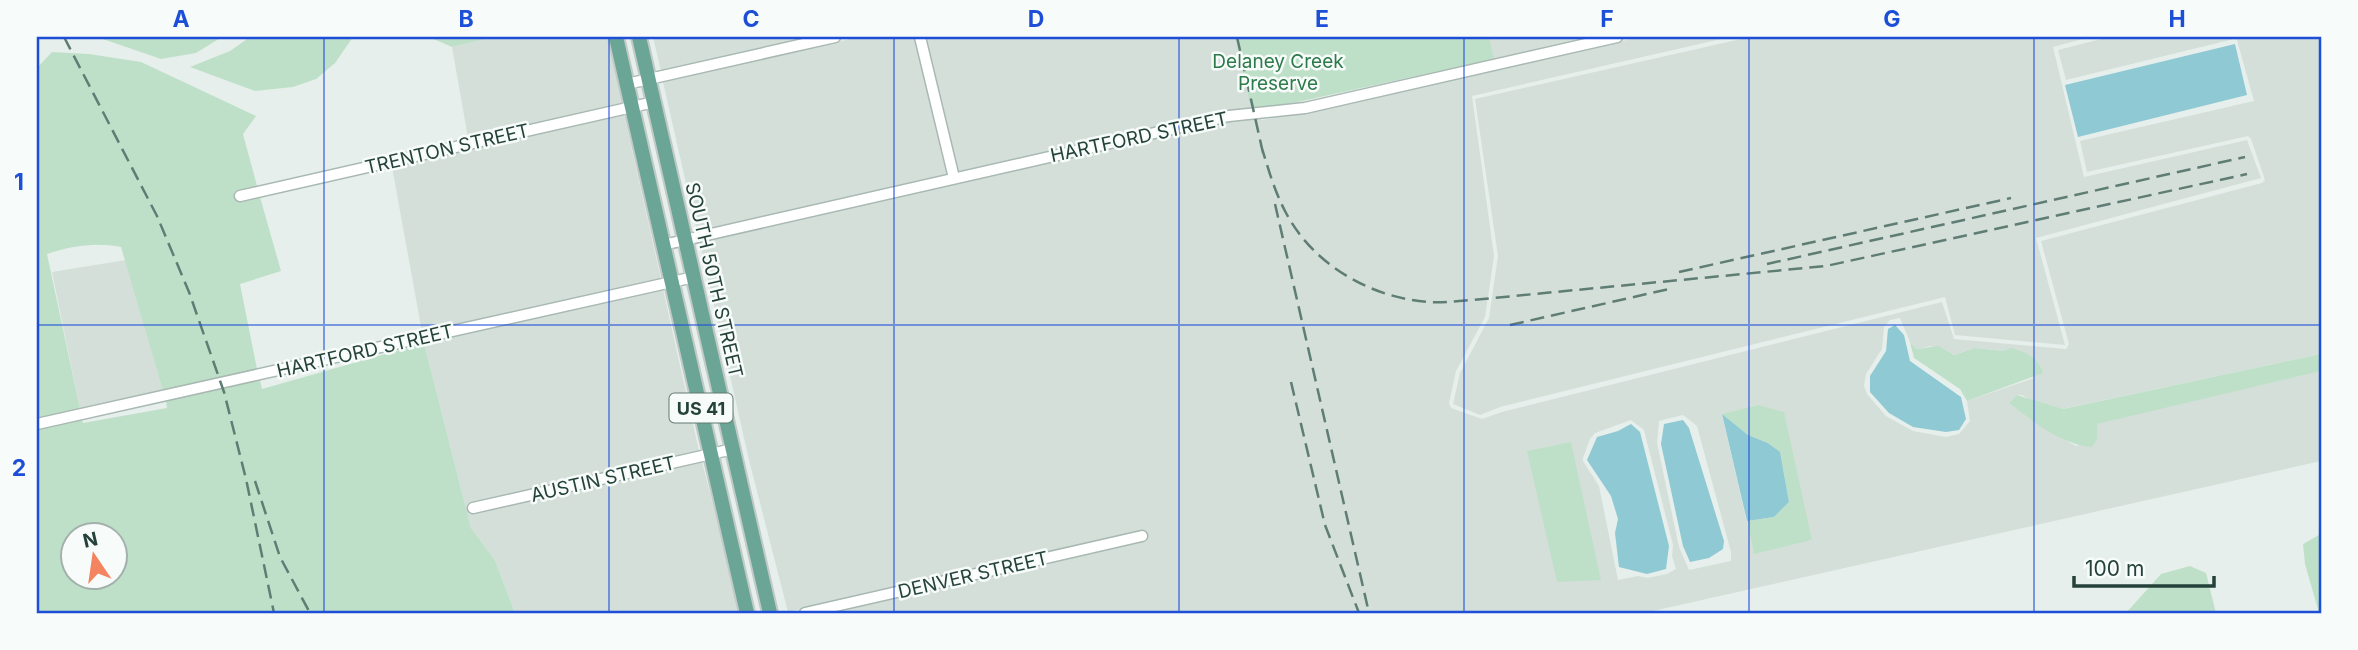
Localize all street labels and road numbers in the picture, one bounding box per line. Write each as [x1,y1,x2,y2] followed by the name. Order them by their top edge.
[1048,107,1230,167] street label: HARTFORD STREET
[363,119,531,179] street label: TRENTON STREET
[680,180,748,380] street label: SOUTH 50TH STREET
[274,319,456,383] street label: HARTFORD STREET
[670,394,732,422] road number: US 41
[528,451,678,507] street label: AUSTIN STREET
[896,547,1050,603] street label: DENVER STREET

